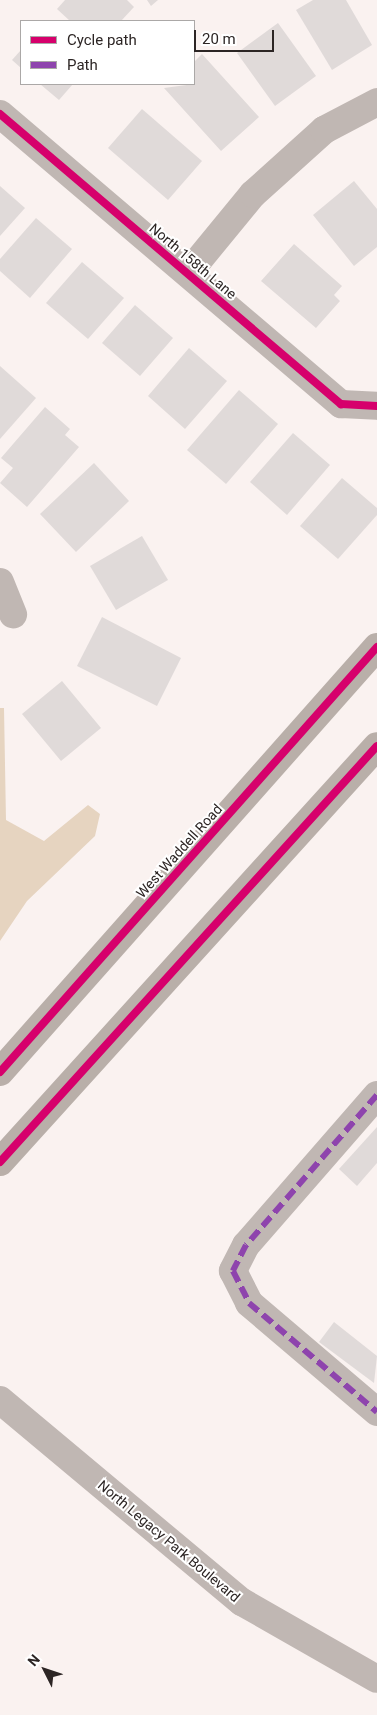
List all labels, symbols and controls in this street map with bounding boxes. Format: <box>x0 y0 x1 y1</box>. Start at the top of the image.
legend <box>20 20 195 85</box>
scale bar <box>197 20 277 52</box>
text: 20 m <box>202 30 236 48</box>
text: Cycle path <box>67 31 137 49</box>
text: Path <box>67 56 98 74</box>
street label: North 158th Lane <box>146 220 240 302</box>
street label: West Waddell Road <box>132 801 226 901</box>
street label: North Legacy Park Boulevard <box>95 1477 243 1605</box>
north arrow <box>20 1645 70 1695</box>
text: N <box>24 1651 43 1669</box>

